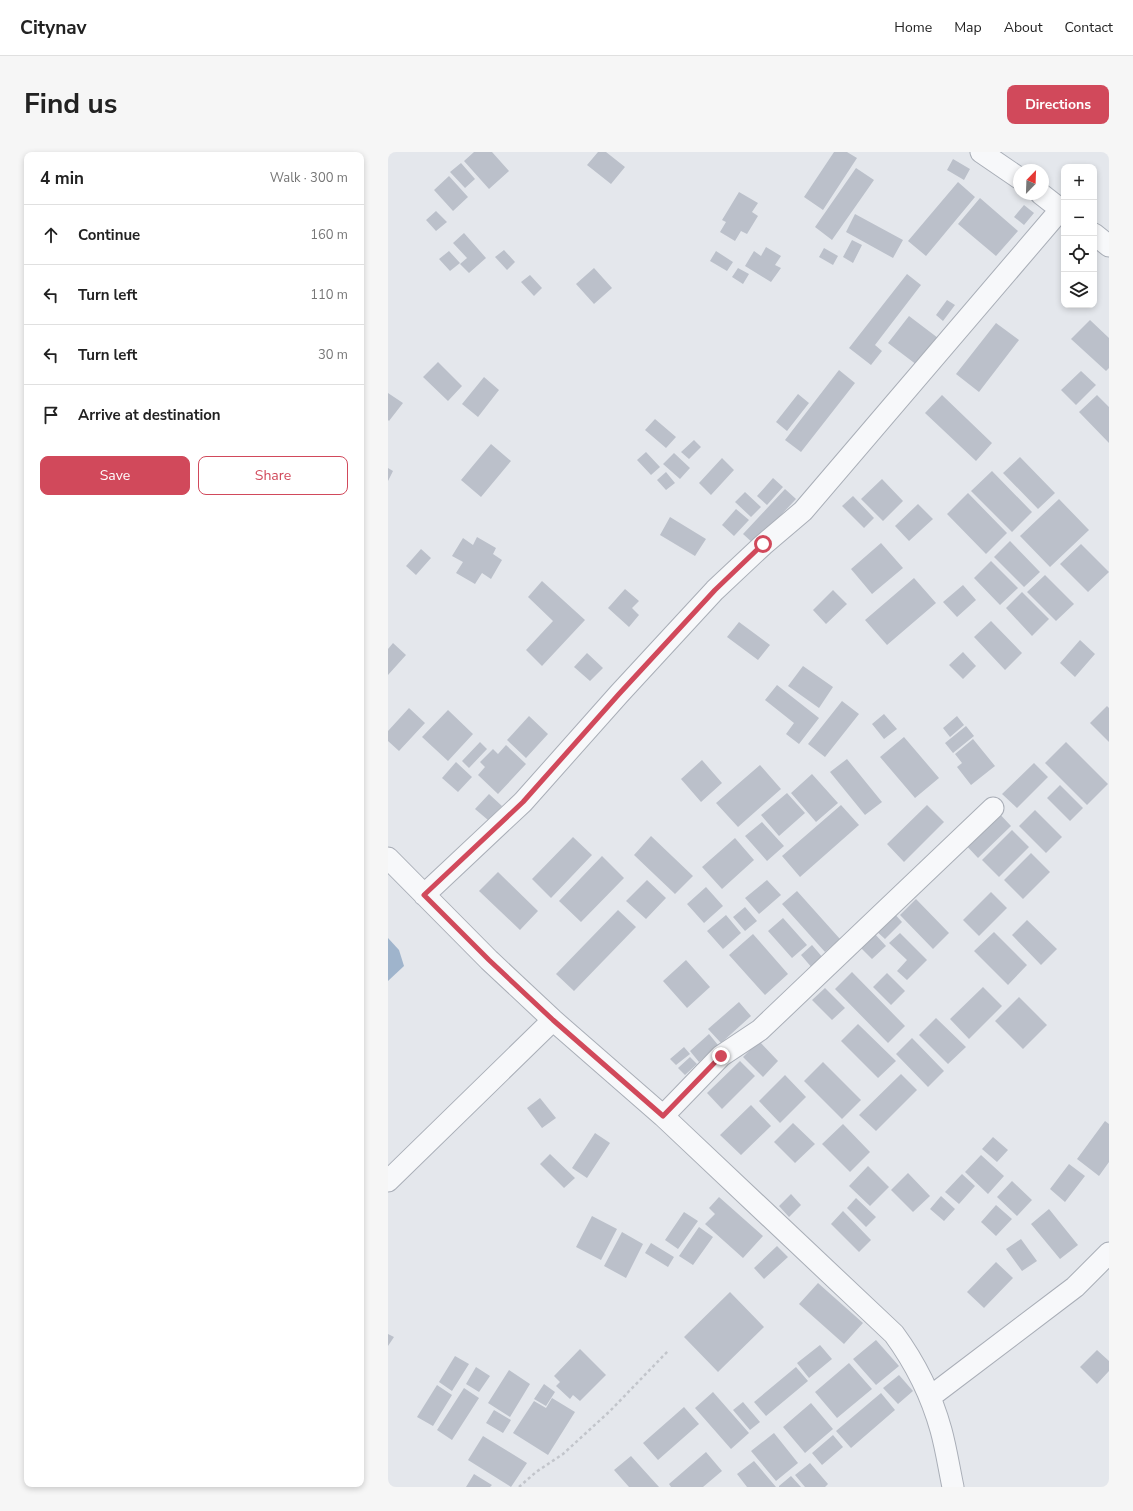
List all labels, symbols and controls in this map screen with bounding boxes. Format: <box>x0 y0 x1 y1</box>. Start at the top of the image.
text: Citynav <box>20 15 87 41</box>
text: Home <box>894 18 932 37</box>
text: Map <box>954 18 982 37</box>
text: About <box>1004 18 1043 37</box>
text: Contact <box>1065 18 1113 37</box>
text: Find us <box>24 85 118 123</box>
button: Directions <box>1007 85 1109 124</box>
north arrow <box>1013 164 1049 200</box>
map controls <box>1061 164 1097 308</box>
button: + <box>1061 164 1097 200</box>
text: 4 min <box>40 167 84 190</box>
text: Walk · 300 m <box>270 169 348 187</box>
button: − <box>1061 200 1097 236</box>
icon: ahead <box>40 224 62 246</box>
text: Continue <box>78 225 140 245</box>
text: 160 m <box>310 226 348 244</box>
button: locate <box>1061 236 1097 272</box>
button: layers <box>1061 272 1097 308</box>
icon: left <box>40 284 62 306</box>
text: Turn left <box>78 285 137 305</box>
text: 110 m <box>310 286 348 304</box>
icon: left <box>40 344 62 366</box>
text: Turn left <box>78 345 137 365</box>
text: 30 m <box>318 346 348 364</box>
icon: arrive <box>40 404 62 426</box>
text: Arrive at destination <box>78 405 221 425</box>
button: Save <box>40 456 190 495</box>
button: Share <box>198 456 348 495</box>
route start <box>754 535 772 553</box>
route end <box>712 1047 730 1065</box>

